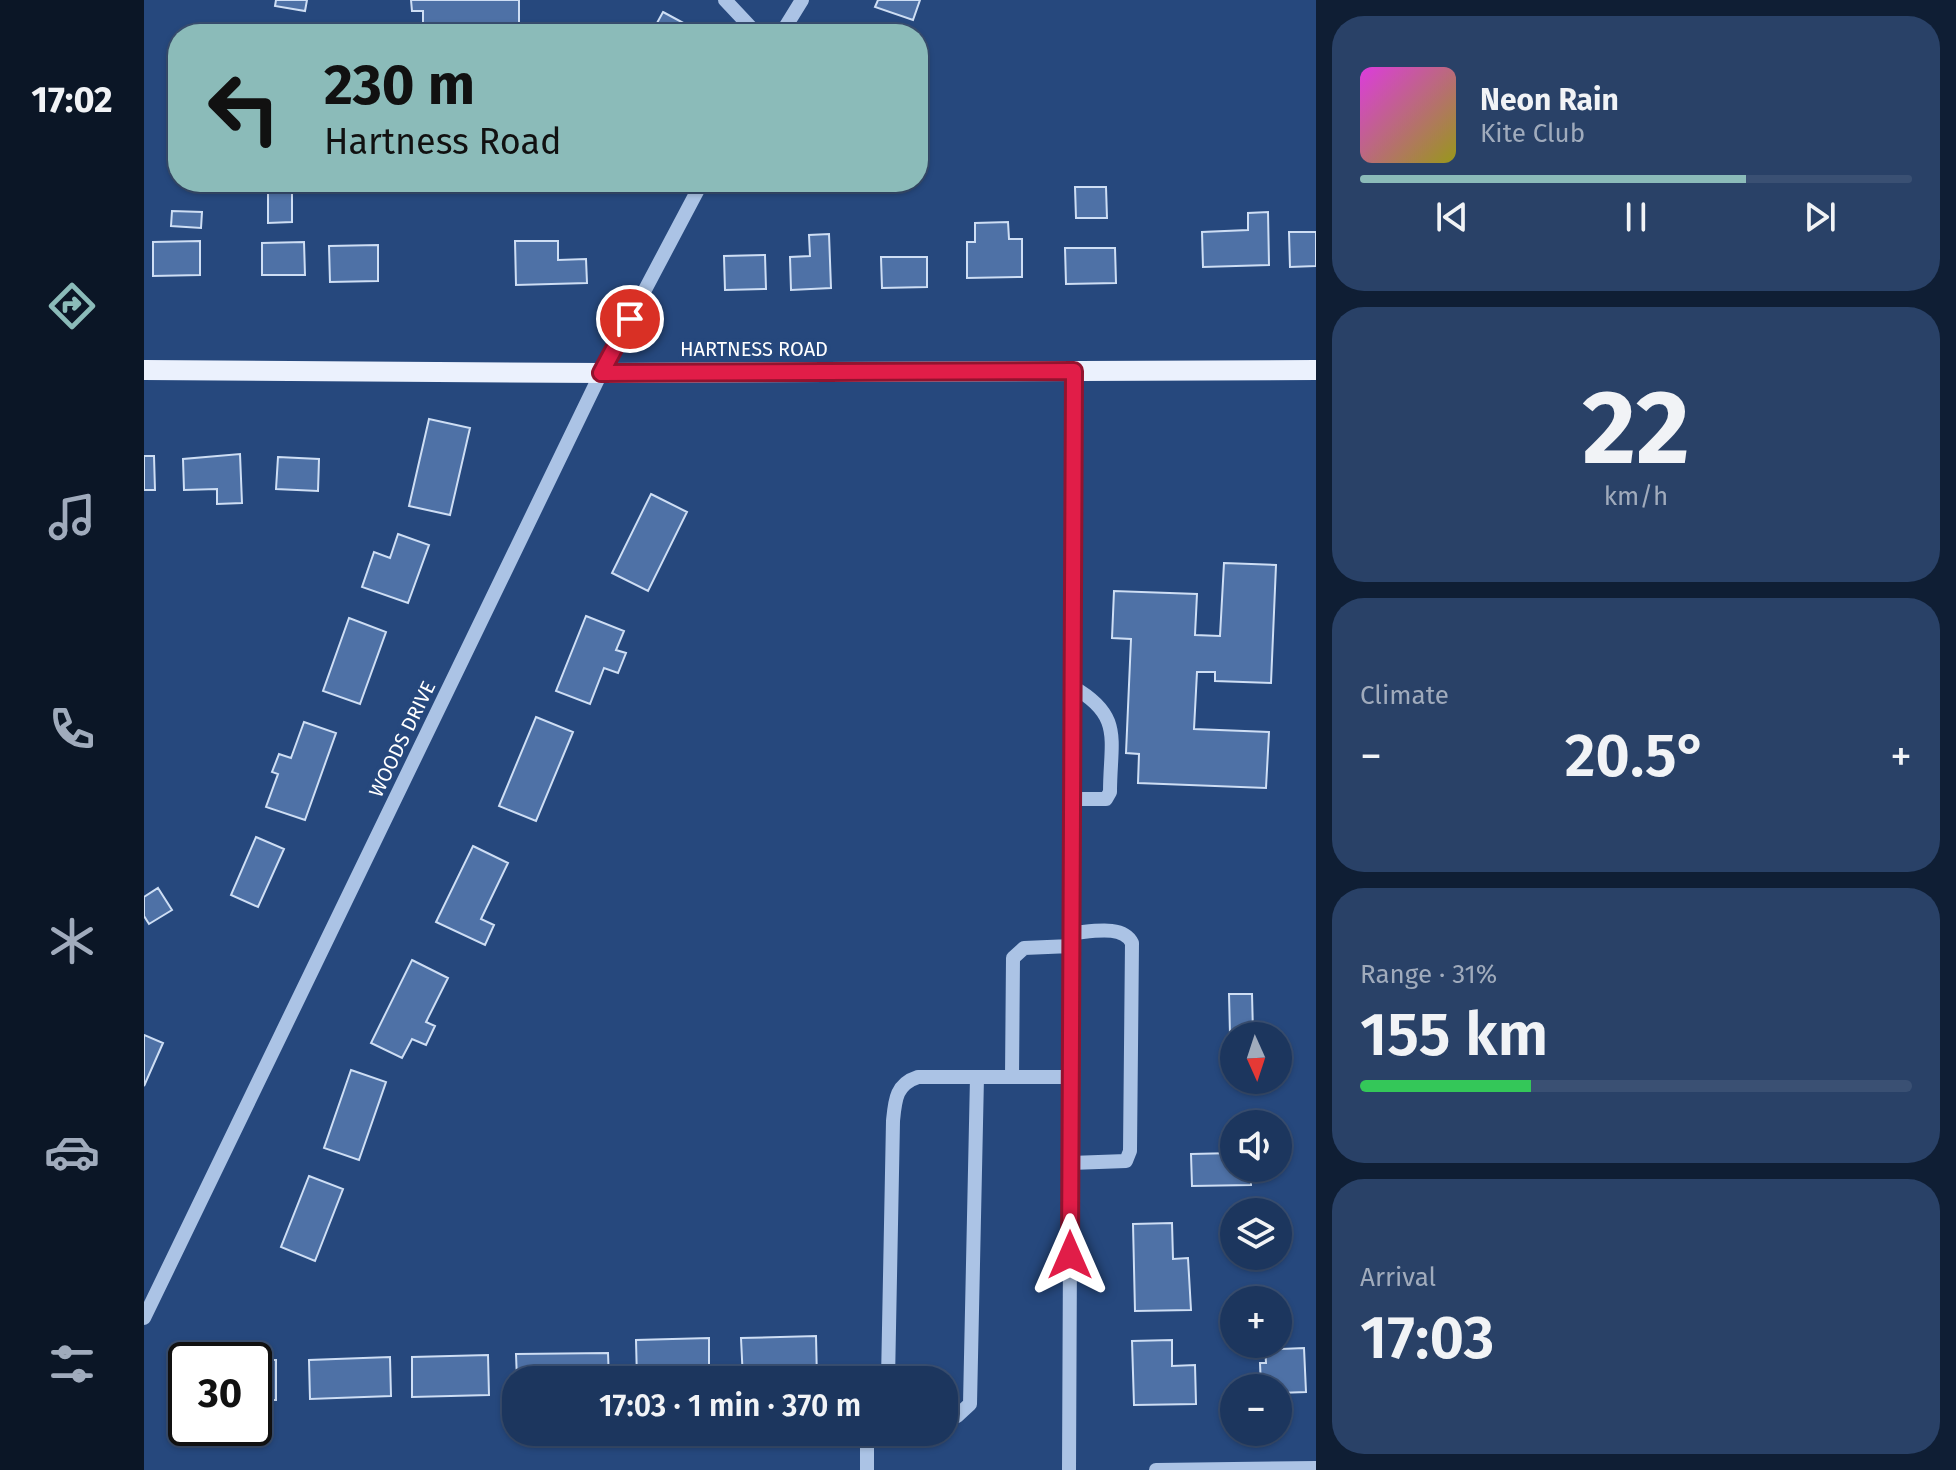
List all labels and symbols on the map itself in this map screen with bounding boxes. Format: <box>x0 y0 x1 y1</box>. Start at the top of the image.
pin <box>596 285 664 353</box>
street label: HARTNESS ROAD <box>680 337 828 361</box>
street label: WOODS DRIVE <box>364 677 440 801</box>
north arrow <box>1220 1022 1292 1094</box>
position arrow <box>1028 1213 1112 1297</box>
speed limit sign: 30 <box>168 1342 272 1446</box>

